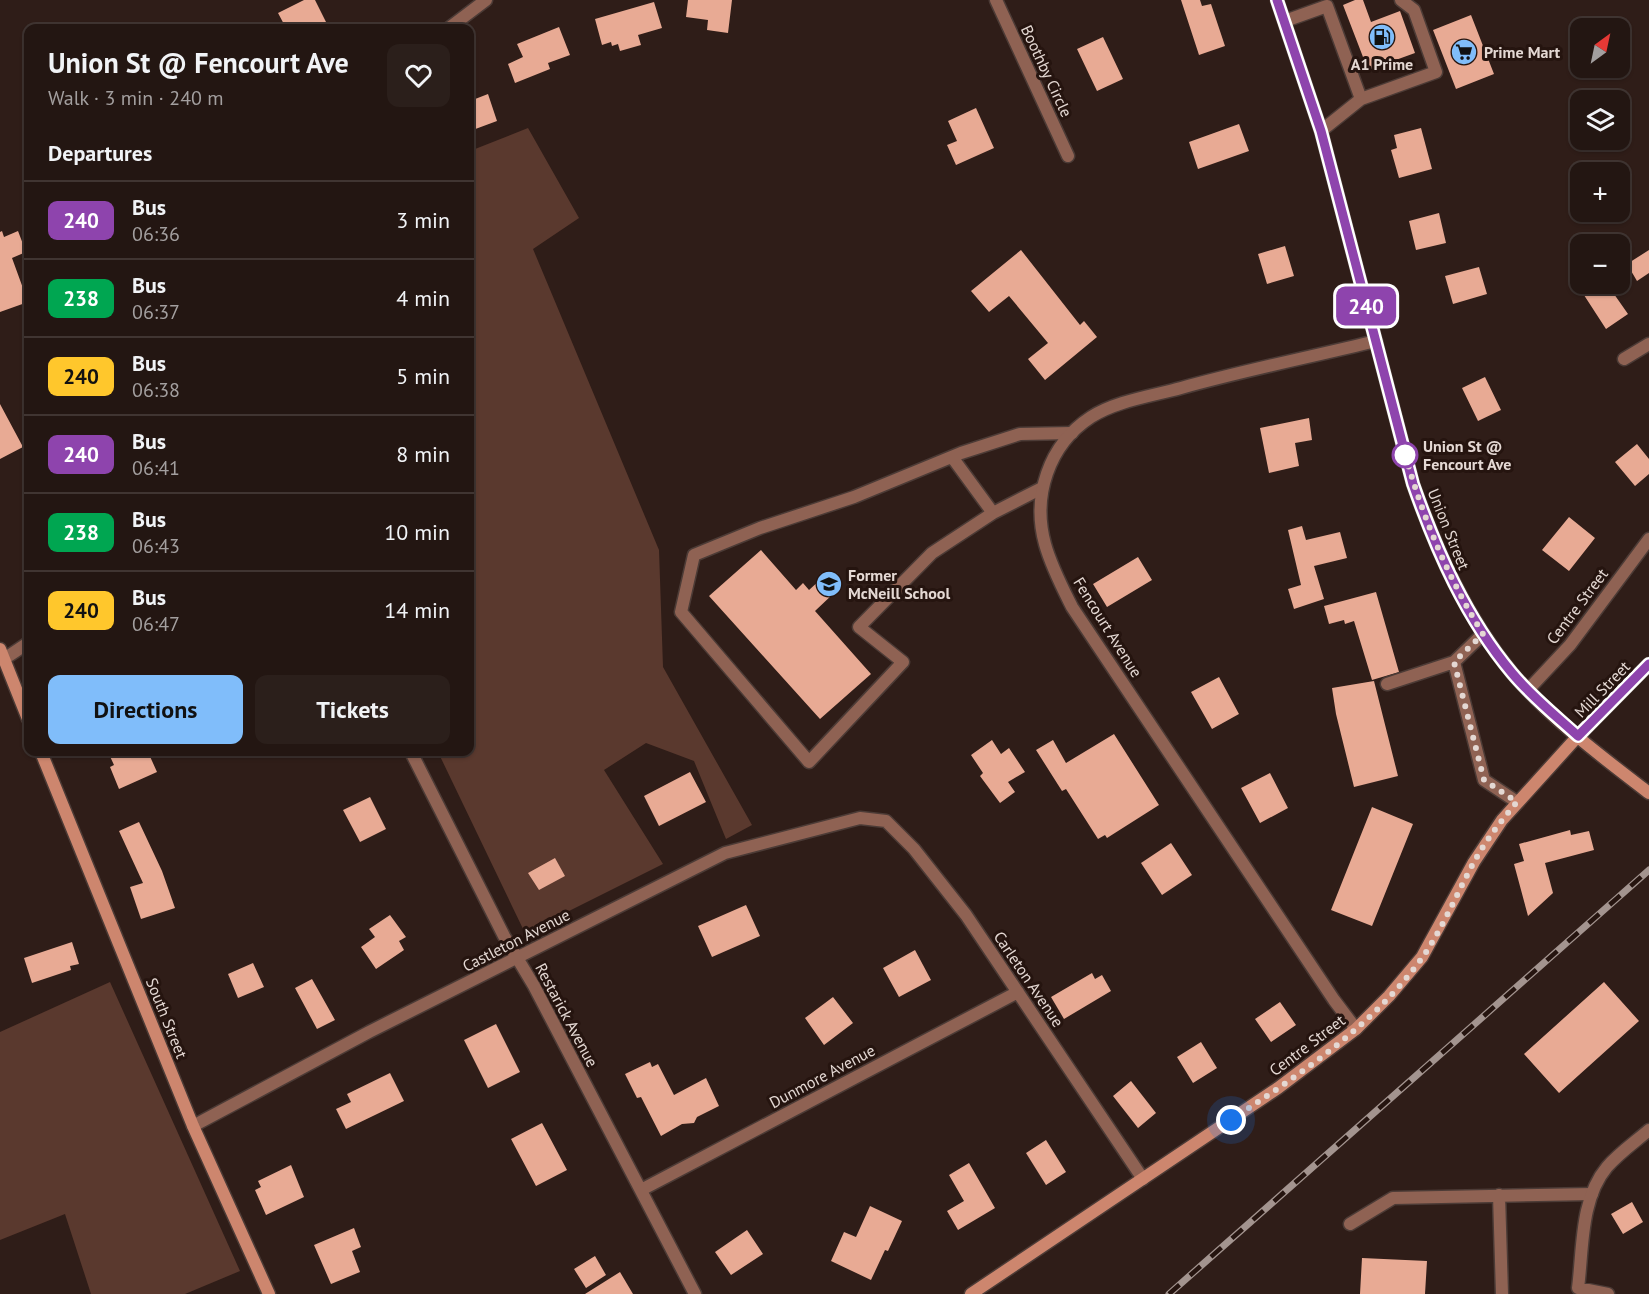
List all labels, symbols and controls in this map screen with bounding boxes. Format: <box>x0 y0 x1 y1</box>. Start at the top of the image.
north arrow <box>1570 18 1630 78</box>
map controls <box>1570 18 1630 294</box>
street label: Boothby Circle <box>1017 22 1077 120</box>
fuel station icon: A1 Prime <box>1367 22 1397 52</box>
supermarket icon: Prime Mart <box>1449 37 1479 67</box>
place label: Prime Mart <box>1484 42 1560 62</box>
text: Union St @ Fencourt Ave <box>48 44 349 81</box>
button: heart <box>387 44 450 107</box>
place label: A1 Prime <box>1351 54 1413 74</box>
text: Walk · 3 min · 240 m <box>48 85 224 111</box>
button: layers <box>1570 90 1630 150</box>
text: Departures <box>48 139 152 167</box>
button: + <box>1570 162 1630 222</box>
text: Bus <box>132 193 166 221</box>
text: 3 min <box>396 206 450 234</box>
text: 240 <box>63 207 99 234</box>
text: 06:36 <box>132 221 180 247</box>
button: − <box>1570 234 1630 294</box>
text: Bus <box>132 271 166 299</box>
text: 4 min <box>396 284 450 312</box>
text: 238 <box>63 285 99 312</box>
line badge: 240 <box>1332 286 1400 326</box>
text: 240 <box>1348 293 1384 320</box>
text: 06:37 <box>132 299 180 325</box>
text: Bus <box>132 349 166 377</box>
text: 5 min <box>396 362 450 390</box>
text: 240 <box>63 363 99 390</box>
text: 06:38 <box>132 377 180 403</box>
text: Bus <box>132 427 166 455</box>
place label: Union St @ Fencourt Ave <box>1423 436 1511 474</box>
text: 8 min <box>396 440 450 468</box>
text: 240 <box>63 441 99 468</box>
marker: Union St @ Fencourt Ave <box>1392 442 1418 468</box>
text: 06:41 <box>132 455 180 481</box>
street label: Union Street <box>1424 485 1475 573</box>
text: Bus <box>132 505 166 533</box>
text: 10 min <box>384 518 450 546</box>
text: 238 <box>63 519 99 546</box>
text: 06:43 <box>132 533 180 559</box>
street label: Centre Street <box>1542 564 1612 648</box>
place label: Former McNeill School <box>848 565 950 603</box>
school or university icon: Former McNeill School <box>814 569 844 599</box>
street label: Fencourt Avenue <box>1069 573 1147 681</box>
text: Bus <box>132 583 166 611</box>
text: 14 min <box>384 596 450 624</box>
text: 240 <box>63 597 99 624</box>
text: 06:47 <box>132 611 180 637</box>
street label: Mill Street <box>1570 656 1634 722</box>
button: Directions <box>48 675 243 744</box>
button: Tickets <box>255 675 450 744</box>
street label: Castleton Avenue <box>459 904 573 976</box>
street label: Carleton Avenue <box>990 927 1068 1031</box>
street label: Restarick Avenue <box>531 960 603 1070</box>
street label: South Street <box>142 975 192 1062</box>
street label: Centre Street <box>1265 1010 1349 1080</box>
street label: Dunmore Avenue <box>766 1040 878 1112</box>
your location <box>1216 1105 1246 1135</box>

